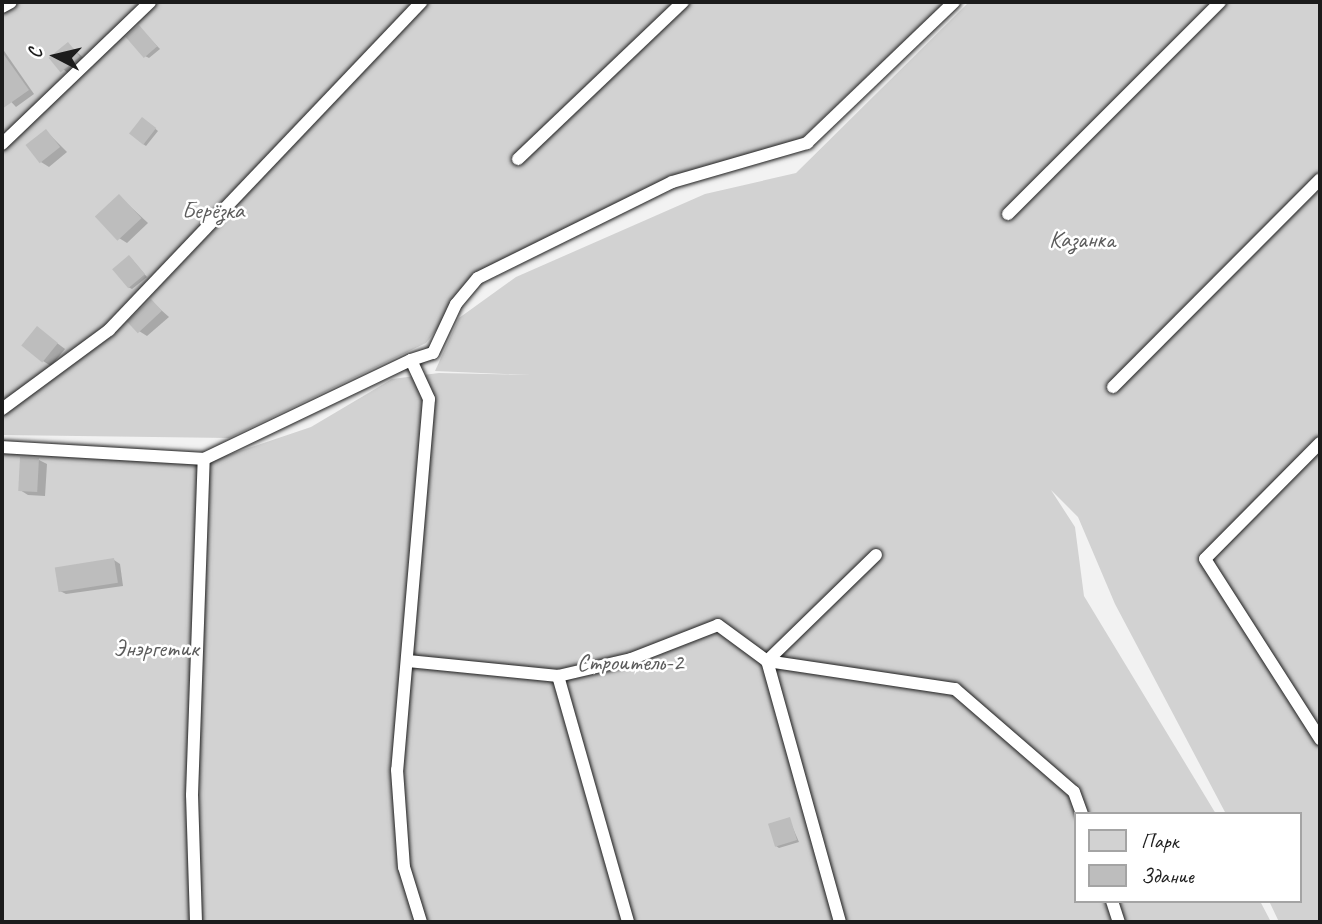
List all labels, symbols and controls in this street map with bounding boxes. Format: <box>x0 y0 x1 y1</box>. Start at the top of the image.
north arrow <box>21 21 91 91</box>
text: С <box>23 47 48 60</box>
park label: Берёзка <box>182 197 244 225</box>
park label: Казанка <box>1049 226 1115 254</box>
park label: Энэргетик <box>113 635 199 663</box>
park label: Строитель-2 <box>577 649 683 677</box>
legend <box>1074 812 1301 903</box>
text: Парк <box>1141 828 1178 854</box>
text: Здание <box>1141 863 1194 889</box>

